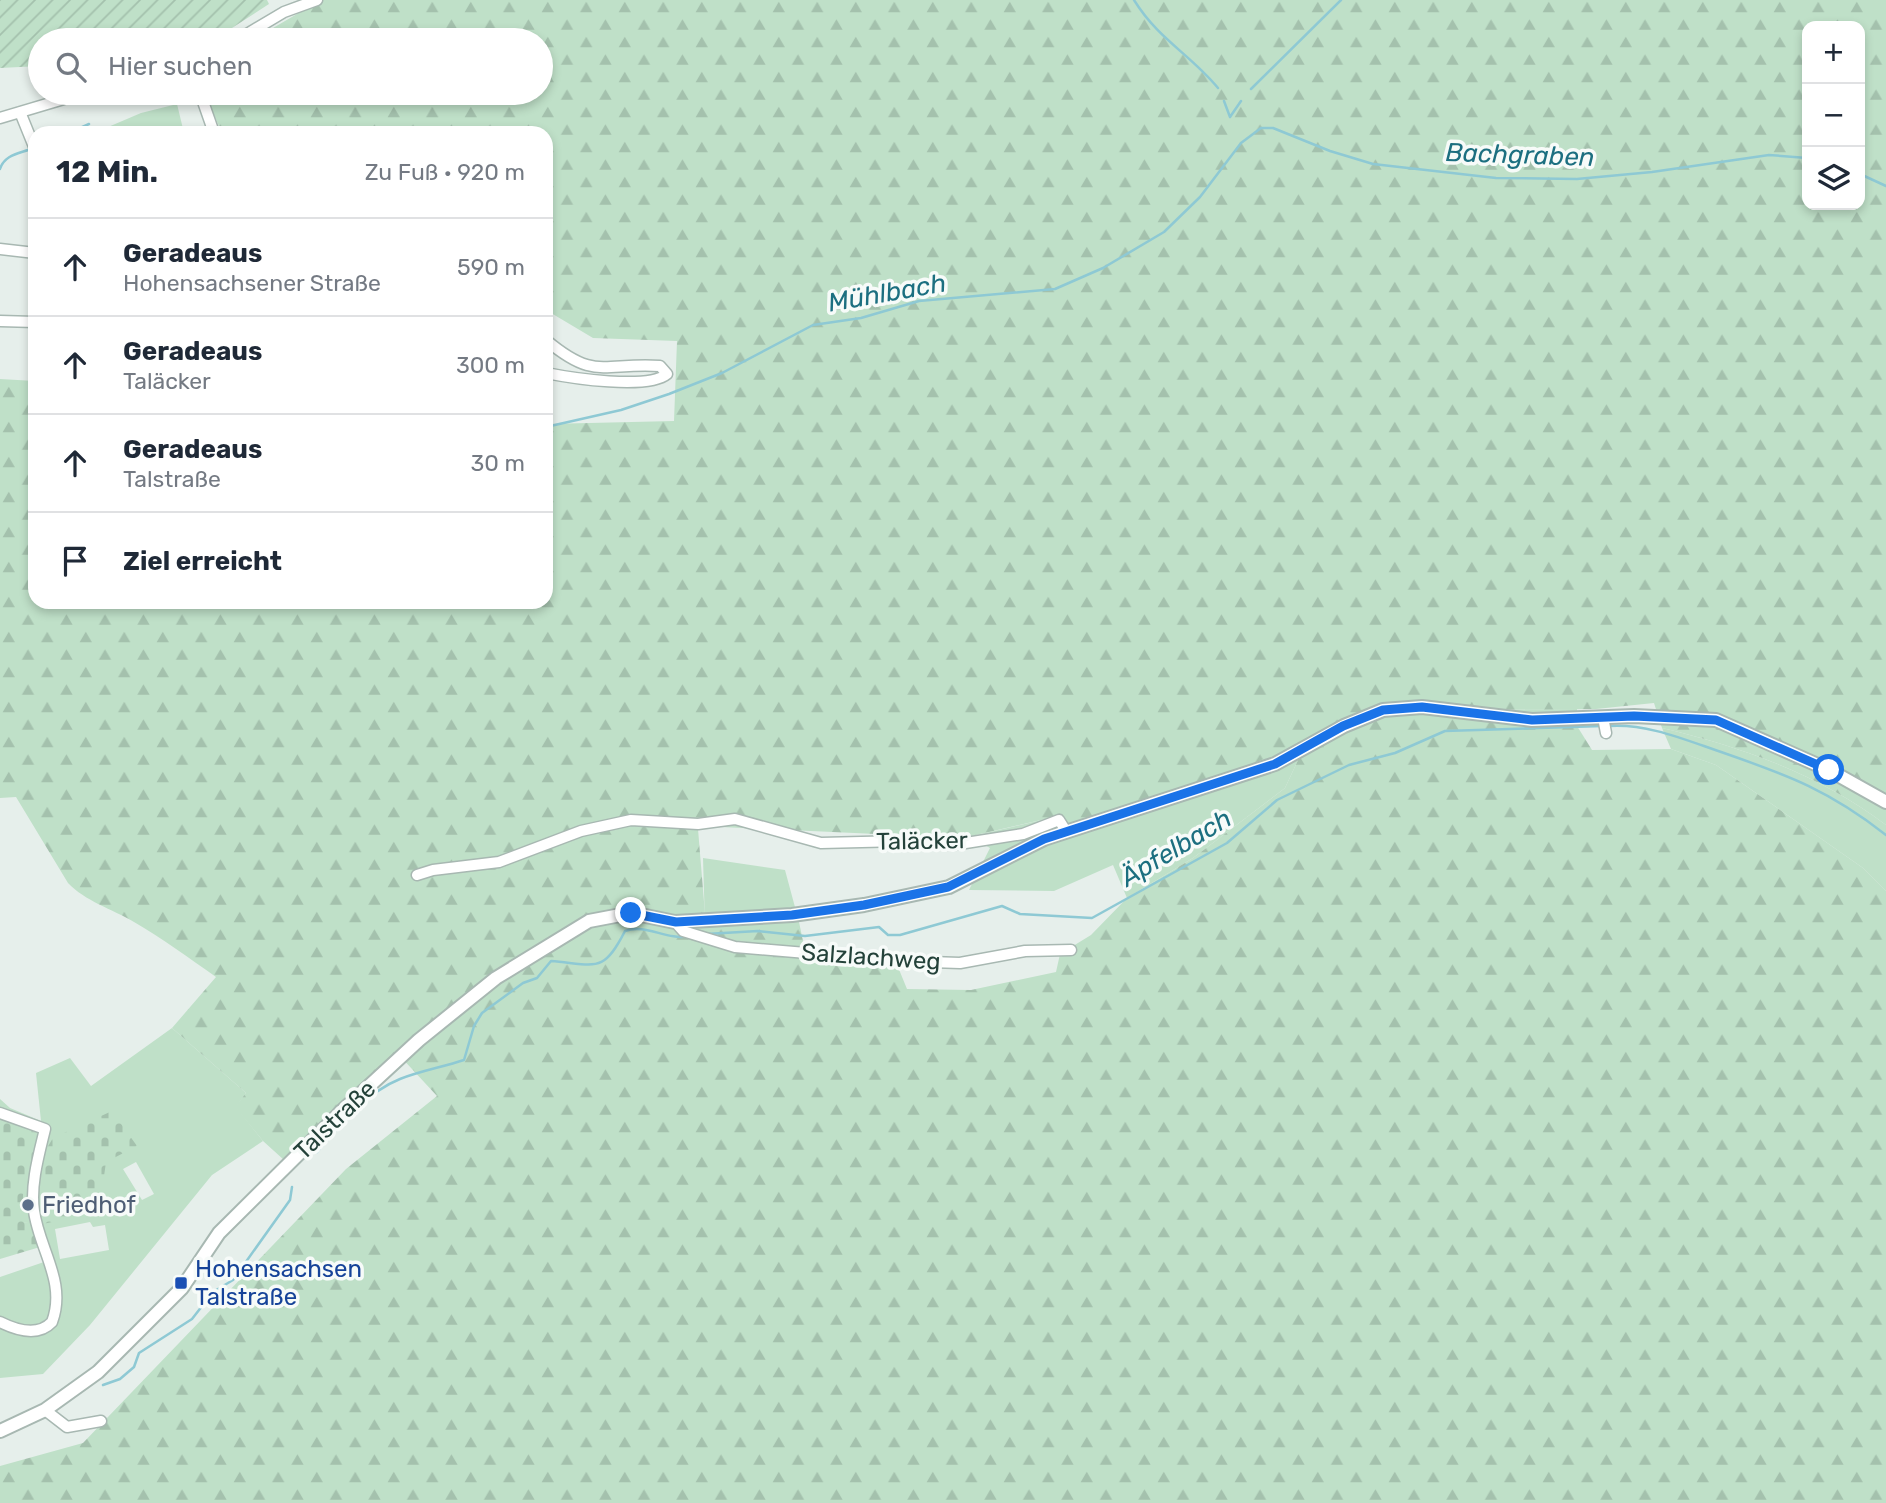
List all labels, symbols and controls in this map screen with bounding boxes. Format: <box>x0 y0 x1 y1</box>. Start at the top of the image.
map controls <box>1802 21 1865 210</box>
button: + <box>1802 21 1865 84</box>
search box <box>28 28 553 105</box>
icon: search <box>52 48 90 86</box>
text: Hier suchen <box>108 51 253 82</box>
button: − <box>1802 84 1865 147</box>
water label: Bachgraben <box>1445 137 1595 173</box>
button: layers <box>1802 147 1865 210</box>
text: 12 Min. <box>56 154 158 190</box>
text: Zu Fuß · 920 m <box>365 158 525 186</box>
text: Geradeaus <box>123 238 262 269</box>
icon: ahead <box>56 248 94 286</box>
text: 590 m <box>457 253 525 281</box>
water label: Mühlbach <box>826 267 948 319</box>
text: Hohensachsener Straße <box>123 269 381 297</box>
text: Geradeaus <box>123 336 262 367</box>
icon: ahead <box>56 346 94 384</box>
text: 300 m <box>456 351 525 379</box>
text: Taläcker <box>123 367 211 395</box>
text: Geradeaus <box>123 434 262 465</box>
icon: ahead <box>56 444 94 482</box>
text: 30 m <box>470 449 525 477</box>
text: Talstraße <box>123 465 221 493</box>
icon: arrive <box>56 542 94 580</box>
text: Ziel erreicht <box>123 546 282 577</box>
route start <box>1813 754 1844 785</box>
water label: Äpfelbach <box>1113 803 1237 894</box>
street label: Taläcker <box>876 826 968 856</box>
route end <box>615 897 646 928</box>
street label: Salzlachweg <box>800 938 942 976</box>
street label: Talstraße <box>289 1074 381 1166</box>
place label: Friedhof <box>42 1191 137 1219</box>
marker: Friedhof <box>20 1197 36 1213</box>
place label: Hohensachsen Talstraße <box>195 1255 362 1311</box>
marker: Hohensachsen Talstraße <box>173 1275 189 1291</box>

